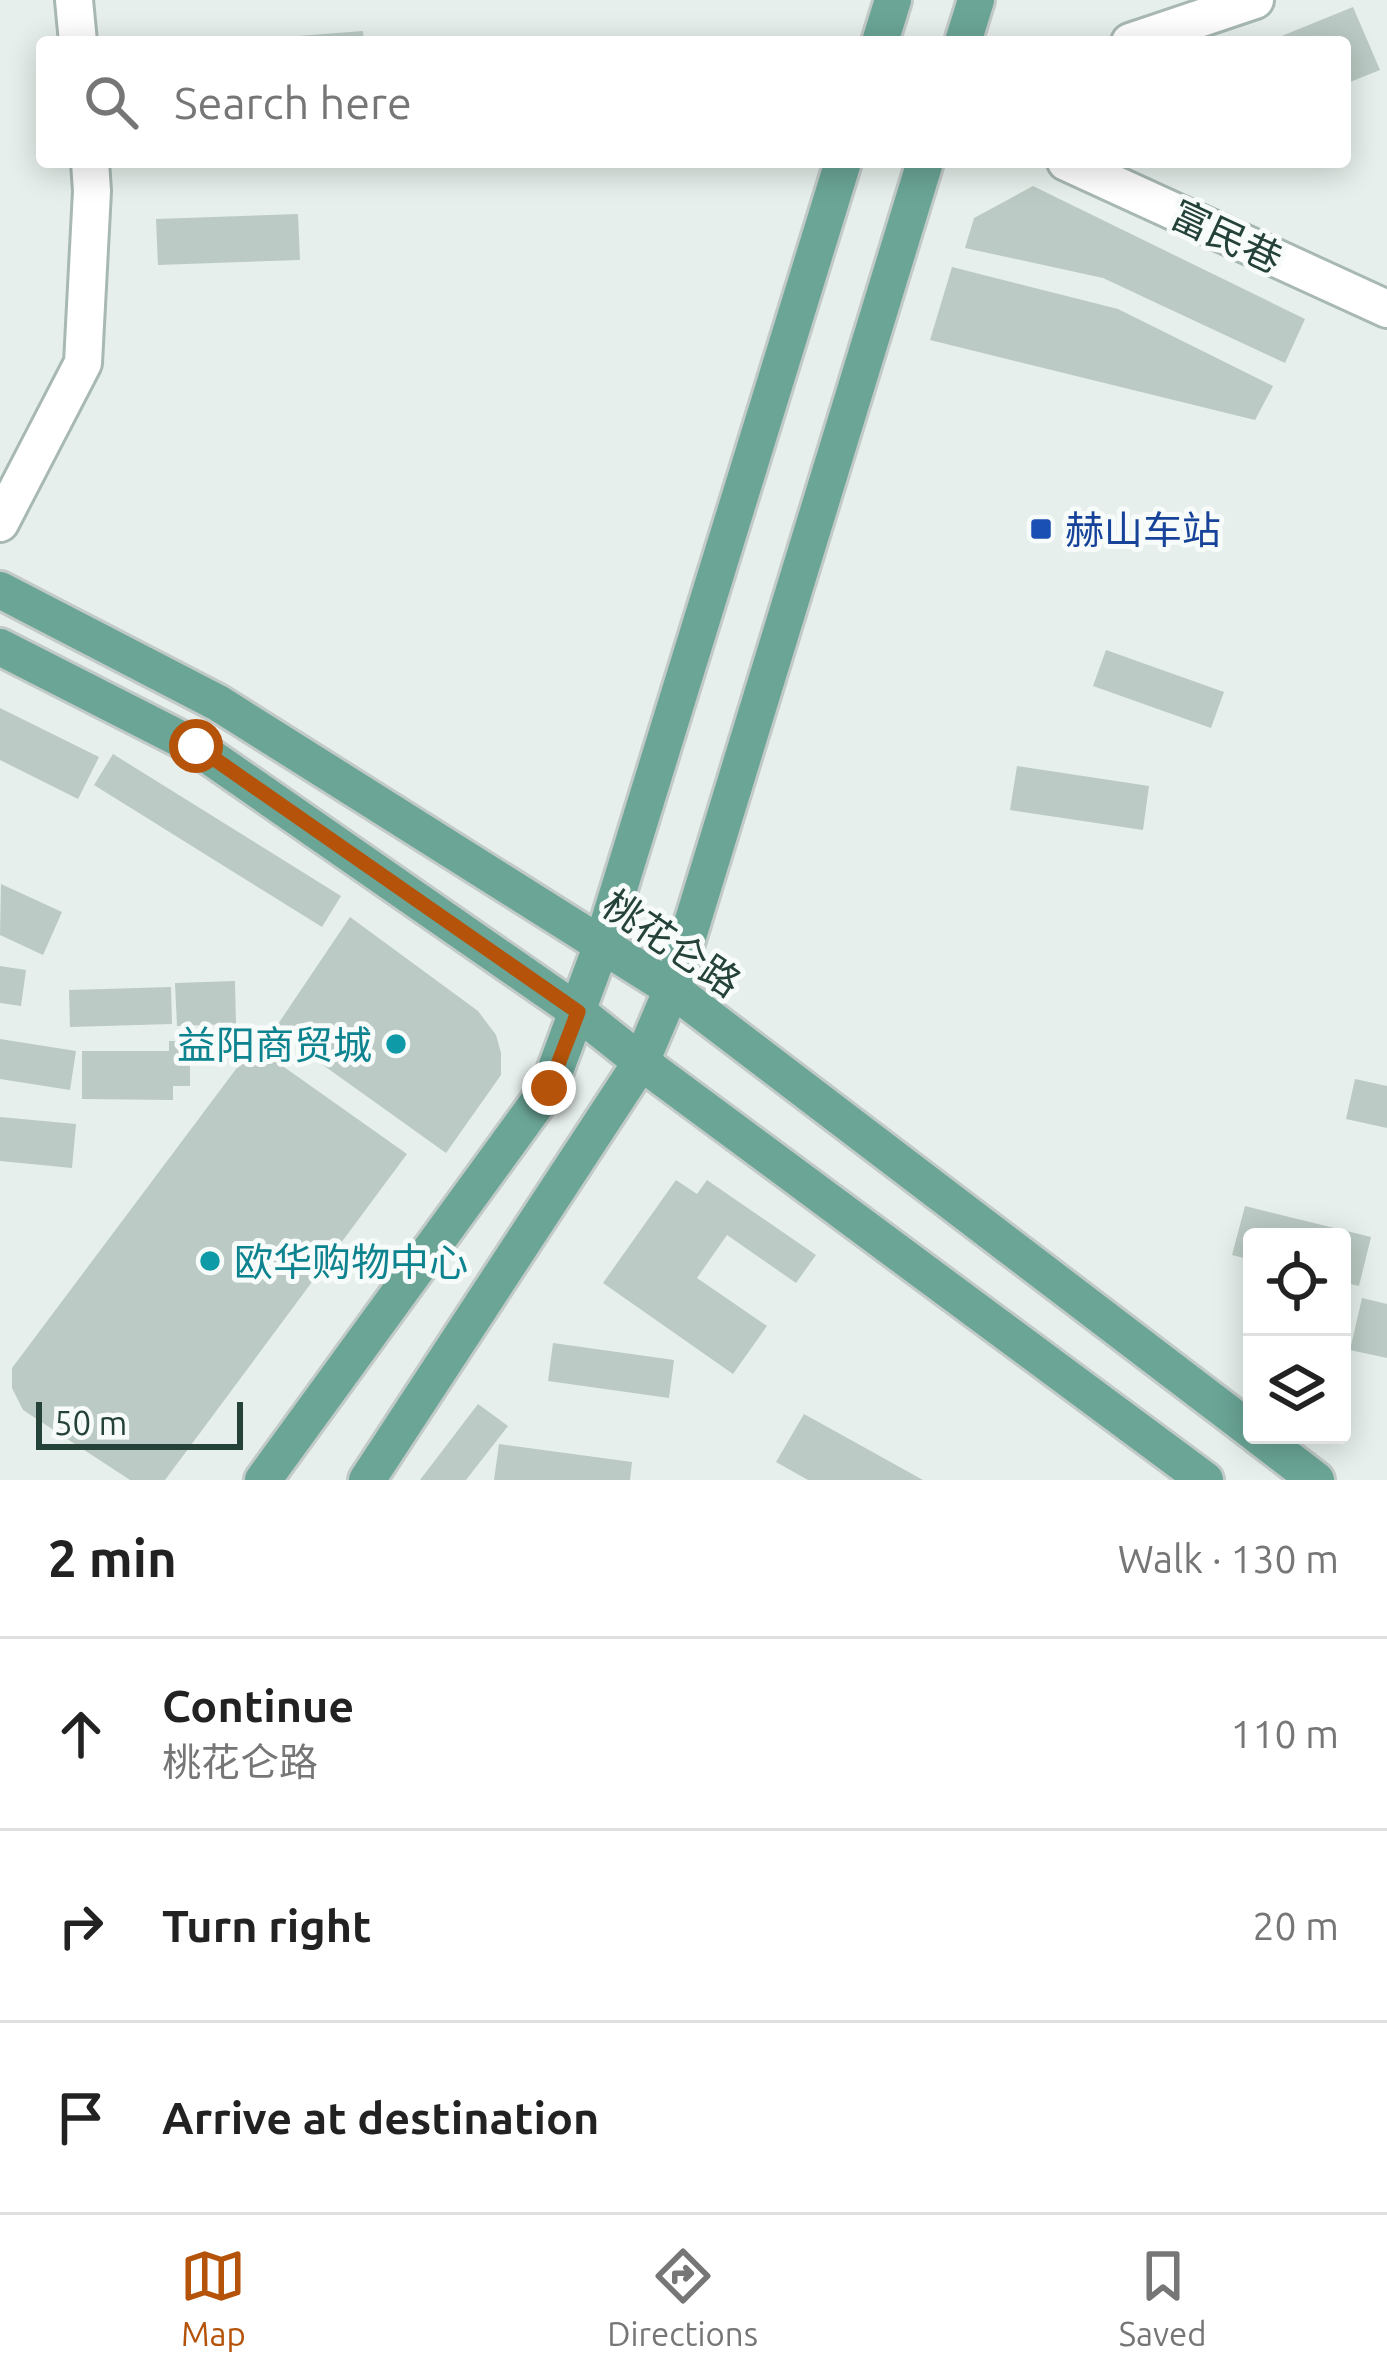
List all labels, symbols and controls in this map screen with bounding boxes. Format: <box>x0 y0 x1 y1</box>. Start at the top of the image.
search box <box>36 36 1351 168</box>
icon: search <box>78 69 144 135</box>
text: Search here <box>174 77 412 128</box>
street label: 富民巷 <box>1165 192 1289 280</box>
place label: 赫山车站 <box>1065 508 1221 551</box>
marker: 赫山车站 <box>1028 516 1054 542</box>
route start <box>169 719 223 773</box>
street label: 桃花仑路 <box>595 882 749 1004</box>
place label: 益阳商贸城 <box>177 1023 372 1066</box>
marker: 益阳商贸城 <box>383 1031 409 1057</box>
route end <box>522 1061 576 1115</box>
map controls <box>1243 1228 1351 1444</box>
button: locate <box>1243 1228 1351 1336</box>
place label: 欧华购物中心 <box>234 1240 468 1283</box>
marker: 欧华购物中心 <box>197 1248 223 1274</box>
button: layers <box>1243 1336 1351 1444</box>
scale bar <box>36 1396 243 1449</box>
text: 50 m <box>54 1404 127 1441</box>
text: 2 min <box>48 1529 177 1587</box>
text: Walk · 130 m <box>1118 1537 1339 1580</box>
text: Continue <box>162 1680 354 1731</box>
icon: ahead <box>48 1701 114 1767</box>
text: 110 m <box>1230 1712 1339 1755</box>
text: 桃花仑路 <box>162 1740 318 1783</box>
icon: right <box>48 1893 114 1959</box>
text: Turn right <box>162 1900 371 1951</box>
text: 20 m <box>1252 1904 1339 1947</box>
icon: arrive <box>48 2085 114 2151</box>
text: Arrive at destination <box>162 2092 599 2143</box>
tab: Map <box>180 2243 246 2352</box>
tab: Directions <box>607 2243 758 2352</box>
tab: Saved <box>1119 2243 1207 2352</box>

